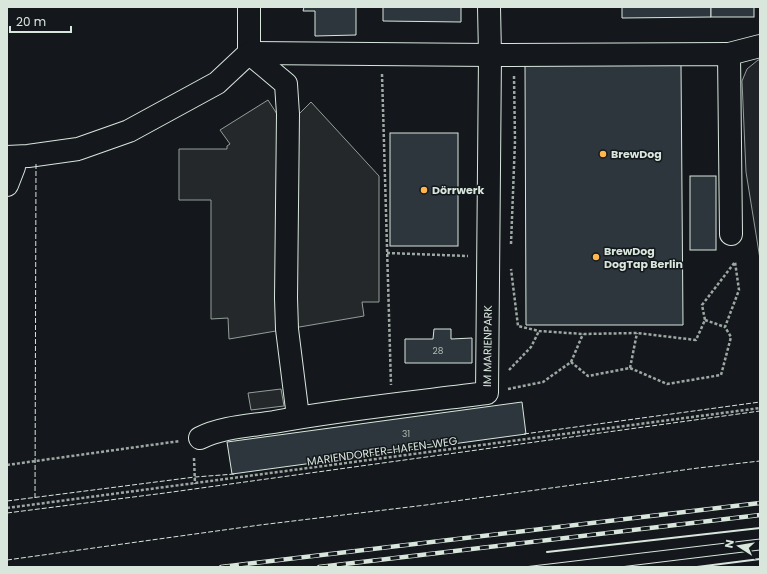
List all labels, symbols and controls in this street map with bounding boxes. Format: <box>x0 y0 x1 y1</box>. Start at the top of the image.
scale bar <box>10 8 71 34</box>
text: 20 m <box>16 13 46 30</box>
place label: BrewDog <box>611 146 662 162</box>
marker: BrewDog <box>598 149 608 159</box>
place label: Dörrwerk <box>432 182 484 198</box>
marker: Dörrwerk <box>419 185 429 195</box>
place label: BrewDog DogTap Berlin <box>604 243 683 272</box>
marker: BrewDog DogTap Berlin <box>591 252 601 262</box>
street label: IM MARIENPARK <box>479 305 496 387</box>
house number: 28 <box>433 345 444 357</box>
house number: 31 <box>402 428 410 440</box>
street label: MARIENDORFER-HAFEN-WEG <box>306 432 459 469</box>
north arrow <box>719 526 759 566</box>
text: N <box>721 538 738 550</box>

